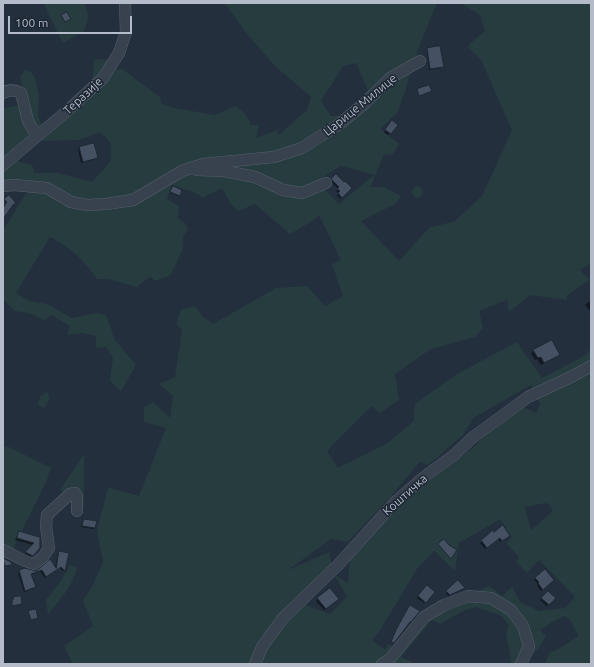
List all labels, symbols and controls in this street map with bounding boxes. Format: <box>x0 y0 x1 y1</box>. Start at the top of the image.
scale bar <box>10 8 134 34</box>
text: 100 m <box>15 16 48 29</box>
street label: Царице Милице <box>320 71 400 139</box>
street label: Теразије <box>60 74 106 118</box>
street label: Коштичка <box>380 471 430 519</box>

